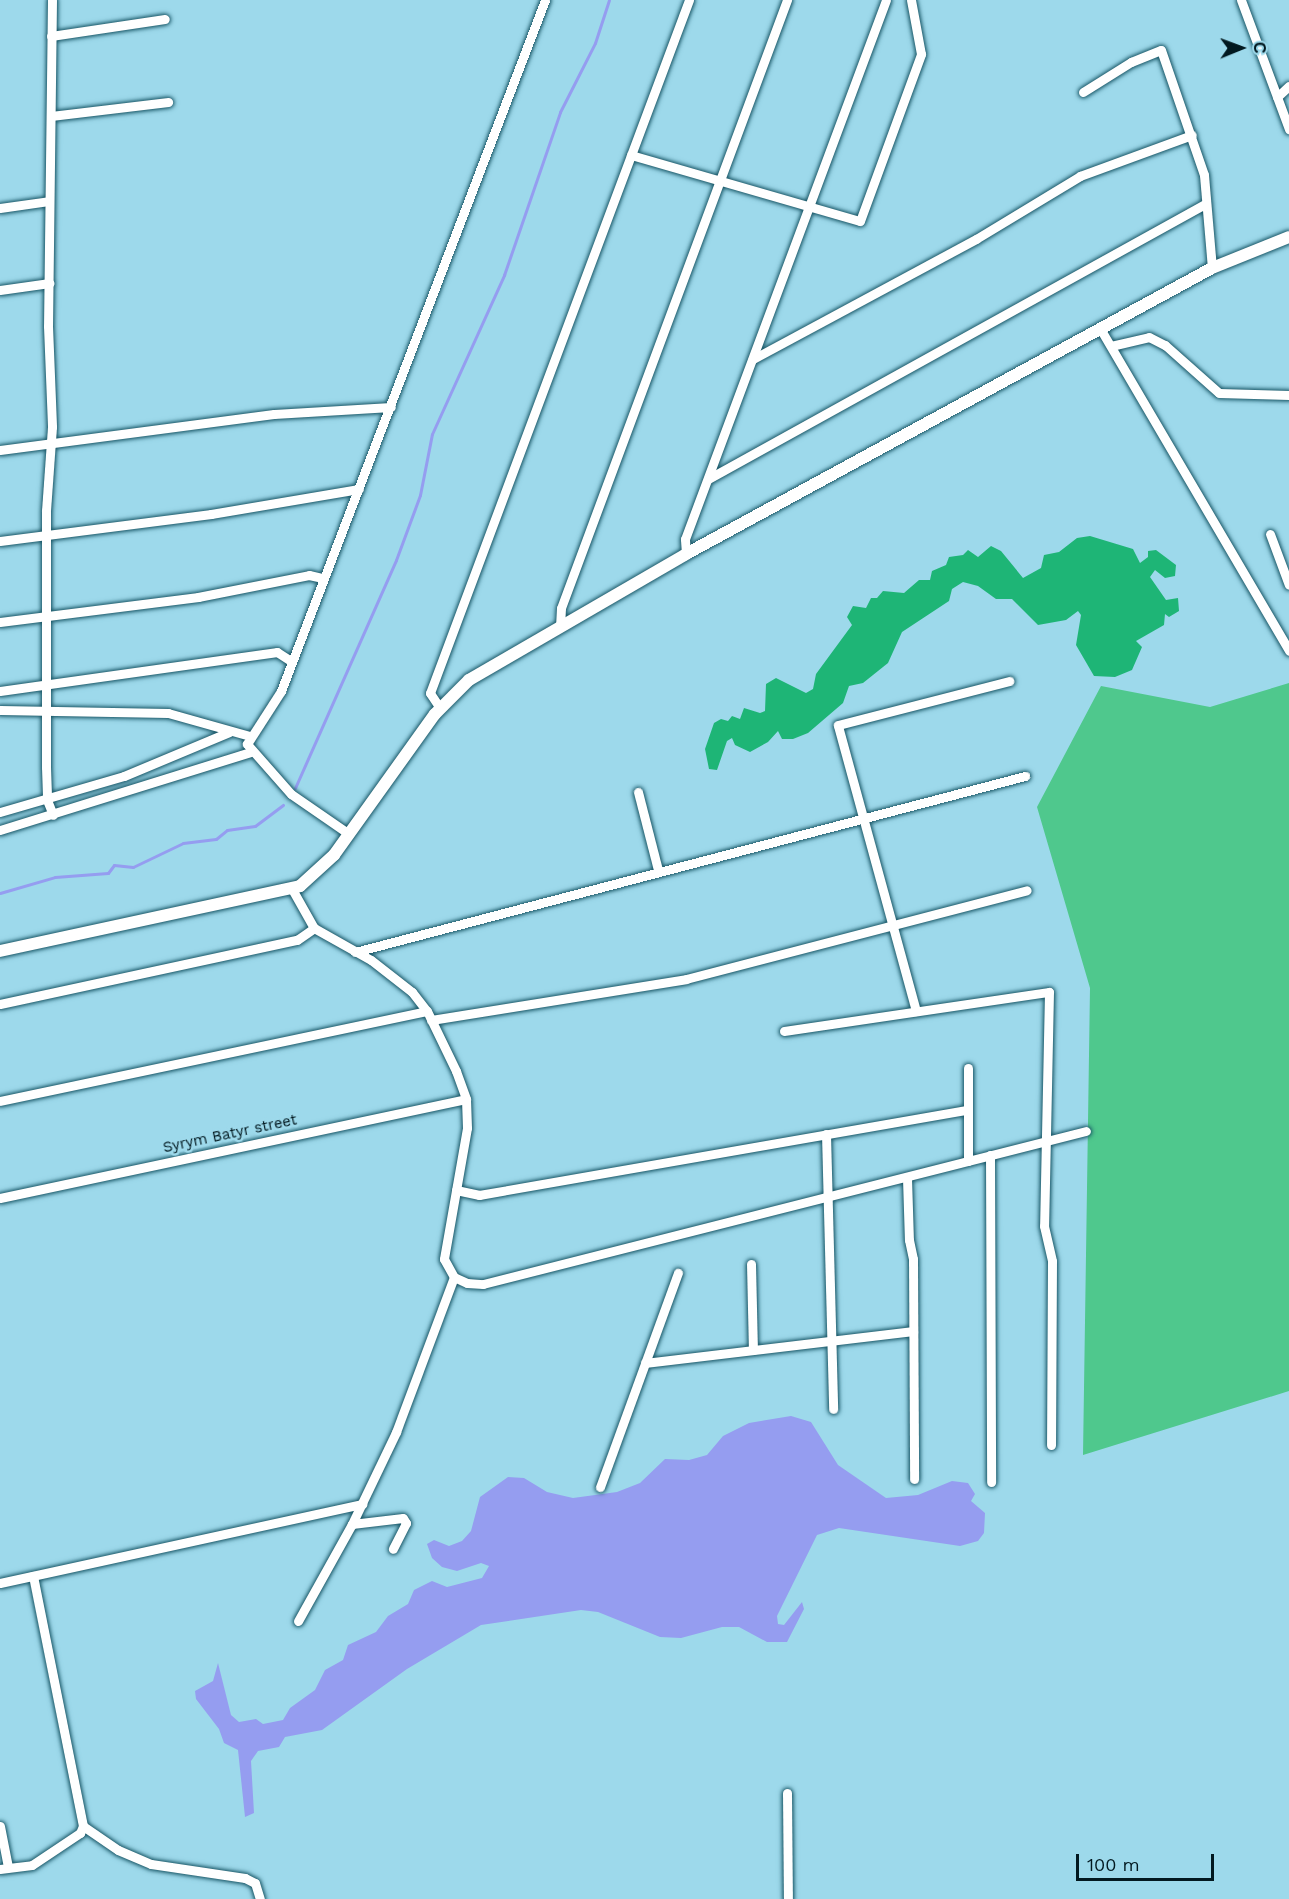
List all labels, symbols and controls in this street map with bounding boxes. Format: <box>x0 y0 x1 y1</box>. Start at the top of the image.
north arrow <box>1211 18 1271 78</box>
text: С <box>1250 42 1269 54</box>
street label: Syrym Batyr street <box>161 1111 299 1157</box>
scale bar <box>1079 1842 1217 1880</box>
text: 100 m <box>1087 1854 1140 1875</box>

